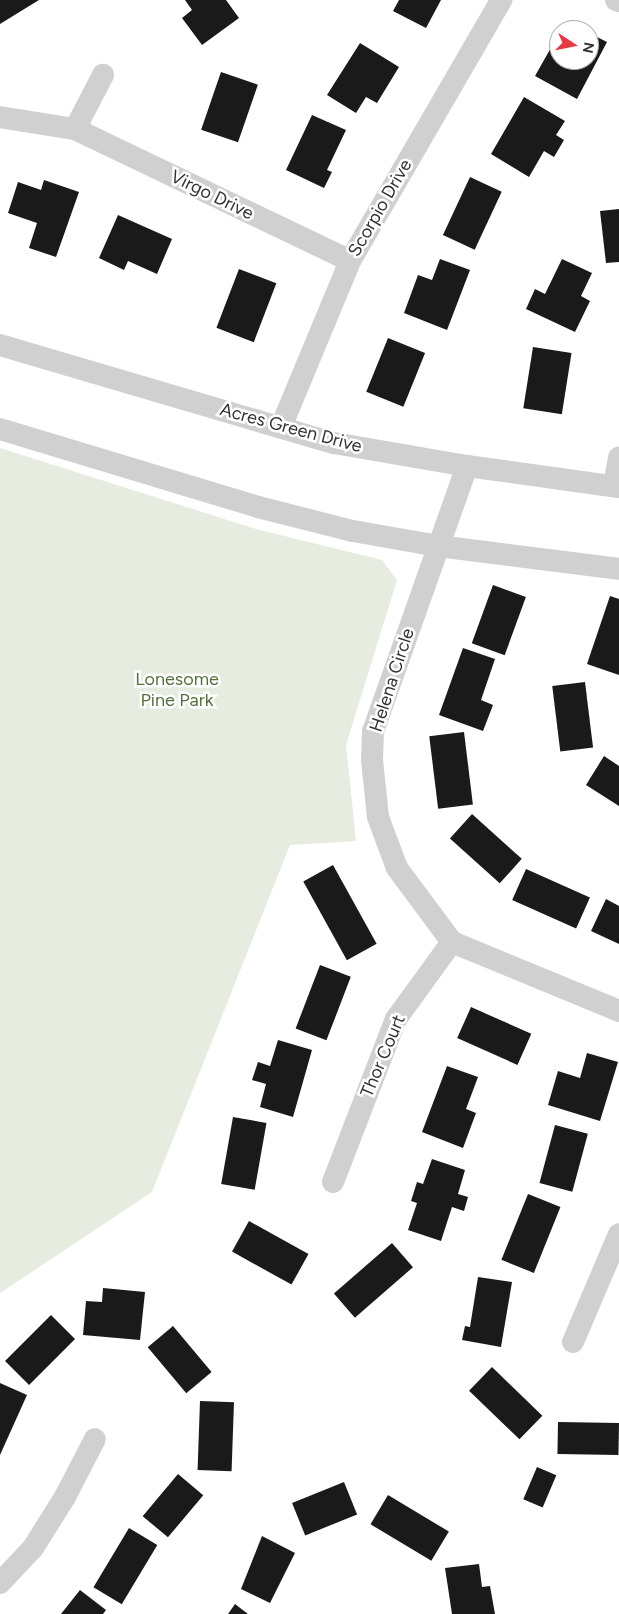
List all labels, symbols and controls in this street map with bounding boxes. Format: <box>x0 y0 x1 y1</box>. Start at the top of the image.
north arrow <box>549 20 599 70</box>
text: N <box>579 41 598 55</box>
street label: Scorpio Drive <box>343 156 417 260</box>
street label: Virgo Drive <box>167 166 257 224</box>
street label: Acres Green Drive <box>218 399 364 457</box>
street label: Helena Circle <box>365 626 419 734</box>
park label: Lonesome Pine Park <box>135 669 219 712</box>
street label: Thor Court <box>356 1012 410 1100</box>

